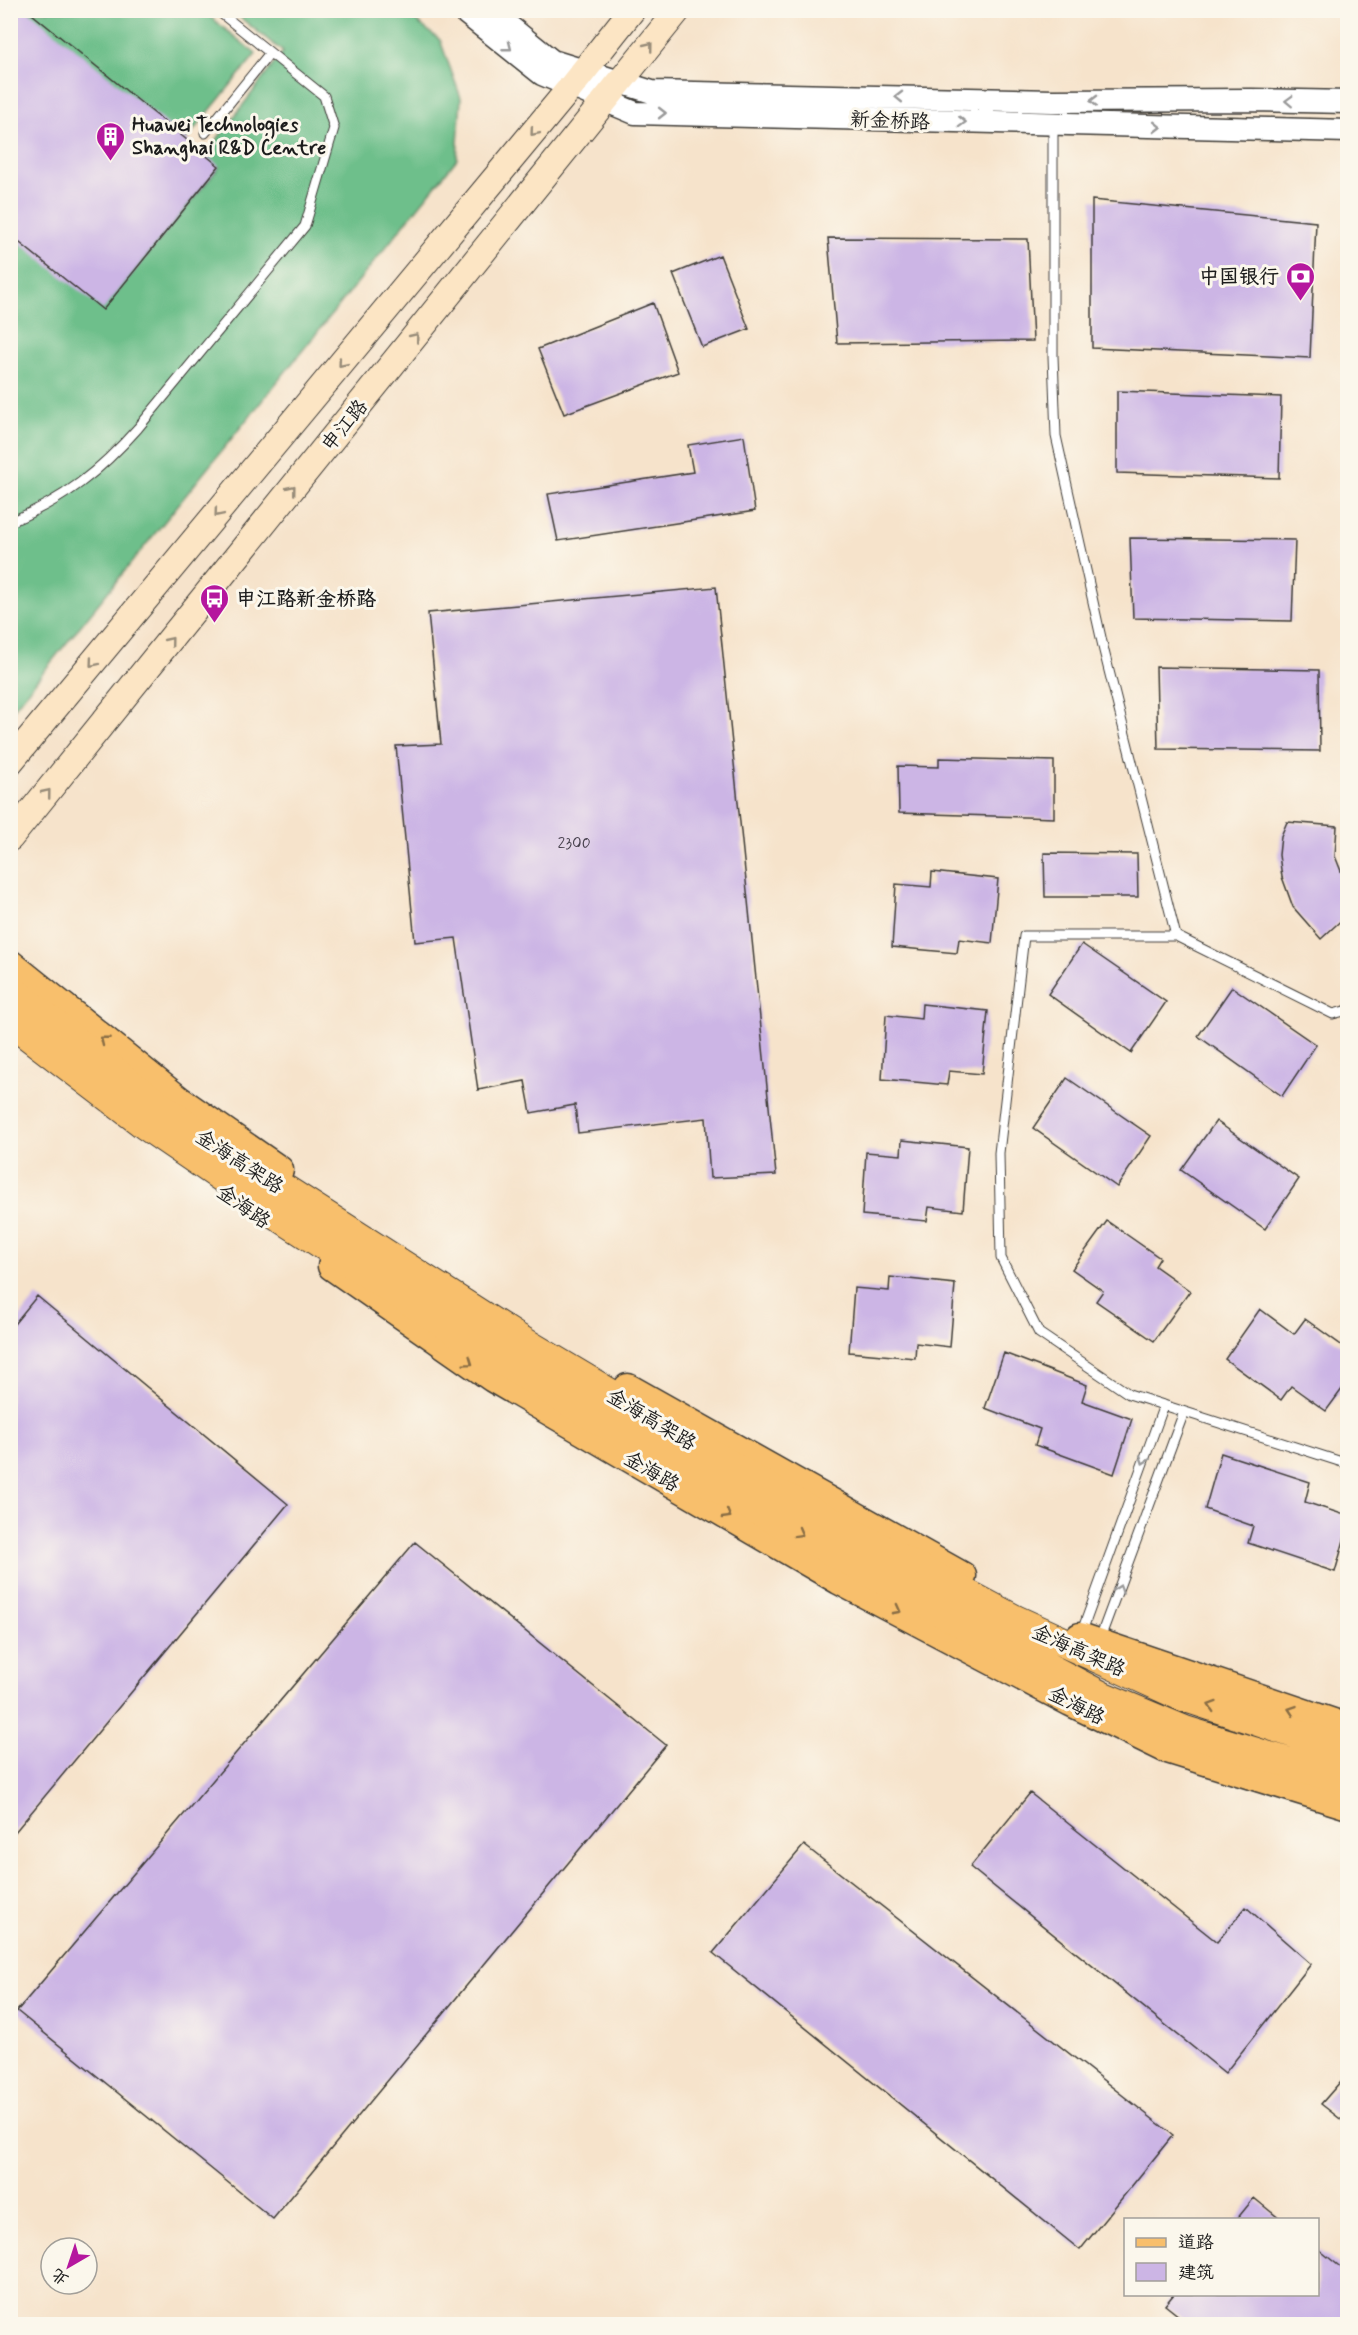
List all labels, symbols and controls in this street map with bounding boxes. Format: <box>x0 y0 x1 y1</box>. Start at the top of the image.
one-way arrow <box>501 39 512 50</box>
one-way arrow <box>641 42 652 53</box>
one-way arrow <box>895 91 904 103</box>
one-way arrow <box>1285 94 1294 107</box>
one-way arrow <box>1090 95 1099 108</box>
one-way arrow <box>657 107 666 119</box>
street label: 新金桥路 <box>850 107 931 136</box>
place label: Huawei Technologies Shanghai R&D Centre <box>132 112 326 162</box>
one-way arrow <box>957 116 966 129</box>
building icon: Huawei Technologies Shanghai R&D Centre <box>95 120 127 162</box>
one-way arrow <box>1152 121 1161 133</box>
one-way arrow <box>530 125 541 136</box>
bank icon: 中国银行 <box>1284 260 1316 302</box>
place label: 中国银行 <box>1199 264 1279 291</box>
one-way arrow <box>407 333 418 344</box>
one-way arrow <box>338 356 349 367</box>
street label: 申江路 <box>316 393 375 458</box>
one-way arrow <box>285 485 296 496</box>
one-way arrow <box>214 506 225 517</box>
bus stop icon: 申江路新金桥路 <box>199 582 231 624</box>
place label: 申江路新金桥路 <box>236 586 376 613</box>
one-way arrow <box>162 637 173 648</box>
one-way arrow <box>89 656 100 667</box>
one-way arrow <box>40 788 51 799</box>
house number: 2300 <box>557 833 591 854</box>
one-way arrow <box>100 1036 111 1047</box>
street label: 金海高架路 <box>190 1124 289 1201</box>
street label: 金海路 <box>211 1179 276 1236</box>
one-way arrow <box>462 1355 473 1366</box>
street label: 金海高架路 <box>601 1383 702 1458</box>
street label: 金海路 <box>619 1446 685 1499</box>
one-way arrow <box>1138 1454 1151 1465</box>
one-way arrow <box>721 1508 731 1519</box>
one-way arrow <box>793 1525 803 1537</box>
one-way arrow <box>1111 1584 1124 1594</box>
one-way arrow <box>891 1603 902 1615</box>
street label: 金海高架路 <box>1027 1619 1130 1684</box>
street label: 金海路 <box>1043 1681 1110 1732</box>
one-way arrow <box>1207 1701 1218 1713</box>
one-way arrow <box>1287 1704 1298 1717</box>
legend <box>1124 2218 1319 2296</box>
text: 道路 <box>1178 2231 1214 2255</box>
north arrow <box>39 2236 99 2296</box>
text: 建筑 <box>1178 2261 1214 2285</box>
text: 北 <box>48 2263 73 2290</box>

